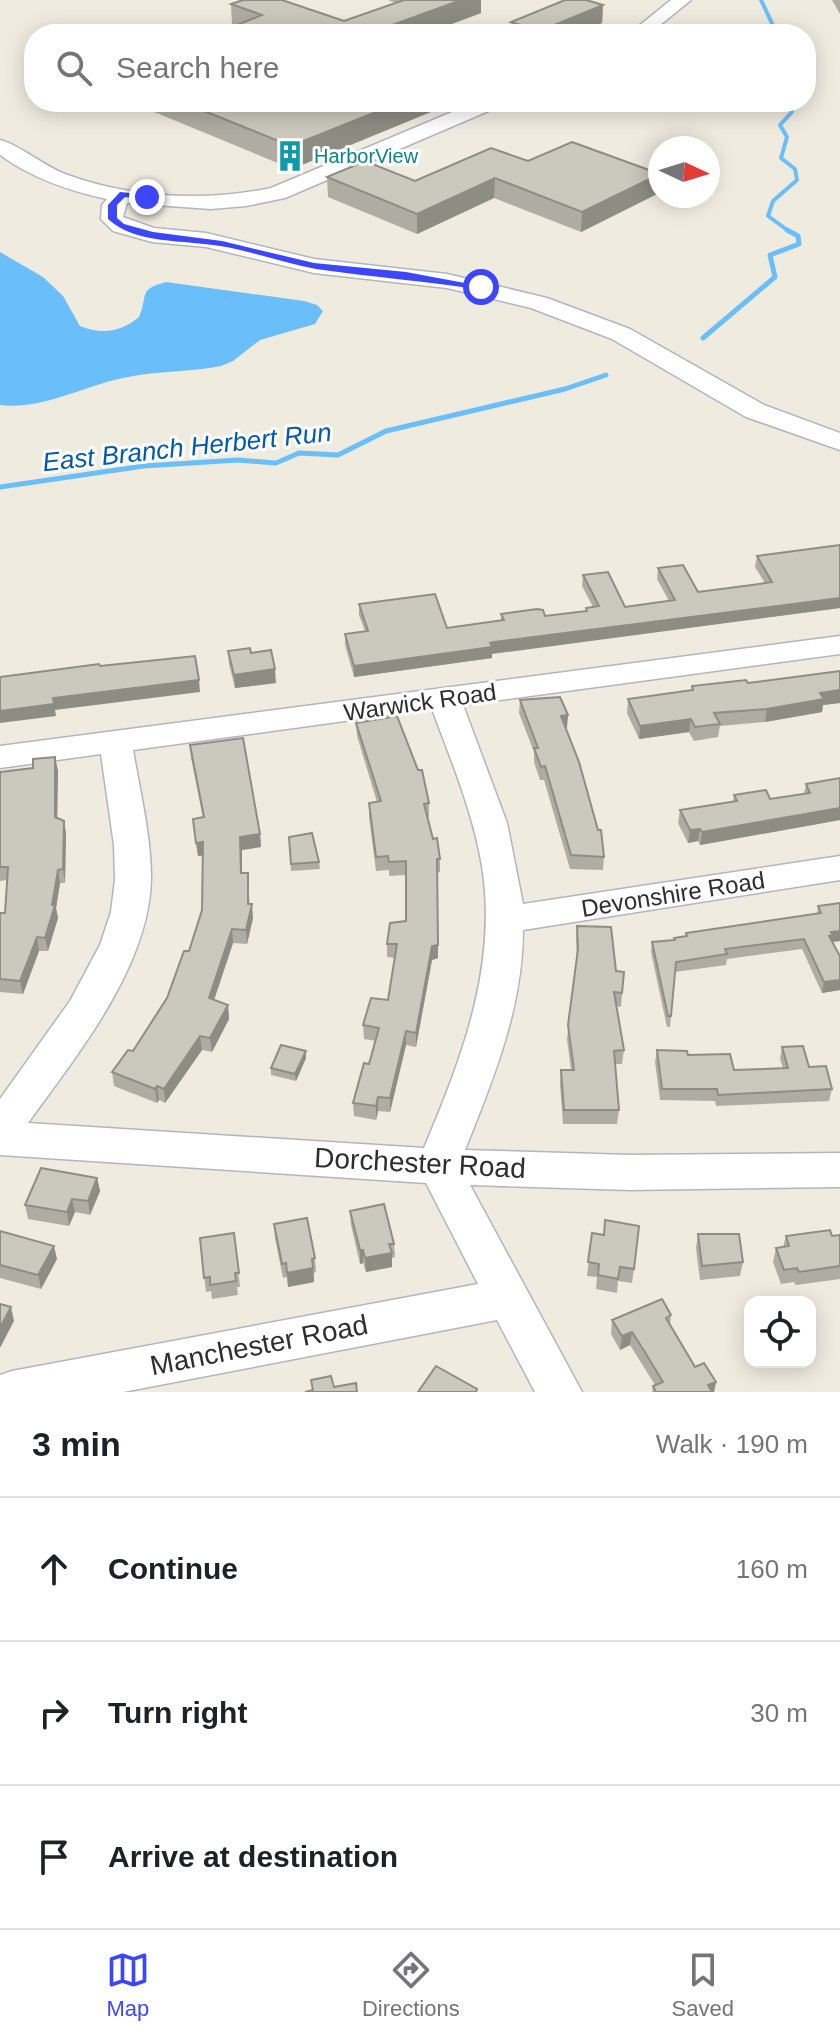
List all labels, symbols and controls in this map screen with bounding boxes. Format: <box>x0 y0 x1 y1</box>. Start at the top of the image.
search box <box>24 24 816 112</box>
icon: search <box>52 46 96 90</box>
text: Search here <box>116 51 279 84</box>
north arrow <box>648 136 720 208</box>
building icon: HarborView <box>273 139 307 173</box>
place label: HarborView <box>314 145 419 167</box>
route end <box>129 179 165 215</box>
route start <box>463 269 499 305</box>
water label: East Branch Herbert Run <box>41 417 333 477</box>
street label: Warwick Road <box>342 678 498 726</box>
street label: Devonshire Road <box>579 866 767 922</box>
street label: Dorchester Road <box>314 1142 526 1184</box>
map controls <box>744 1296 816 1368</box>
button: locate <box>744 1296 816 1368</box>
street label: Manchester Road <box>148 1309 370 1381</box>
text: 3 min <box>32 1425 121 1463</box>
text: Walk · 190 m <box>656 1429 808 1459</box>
icon: ahead <box>32 1547 76 1591</box>
text: Continue <box>108 1552 238 1585</box>
text: 160 m <box>736 1554 808 1584</box>
icon: right <box>32 1691 76 1735</box>
text: Turn right <box>108 1696 247 1729</box>
text: 30 m <box>750 1698 808 1728</box>
icon: arrive <box>32 1835 76 1879</box>
text: Arrive at destination <box>108 1840 398 1873</box>
tab: Map <box>106 1948 150 2022</box>
tab: Directions <box>362 1948 460 2022</box>
tab: Saved <box>672 1948 734 2022</box>

